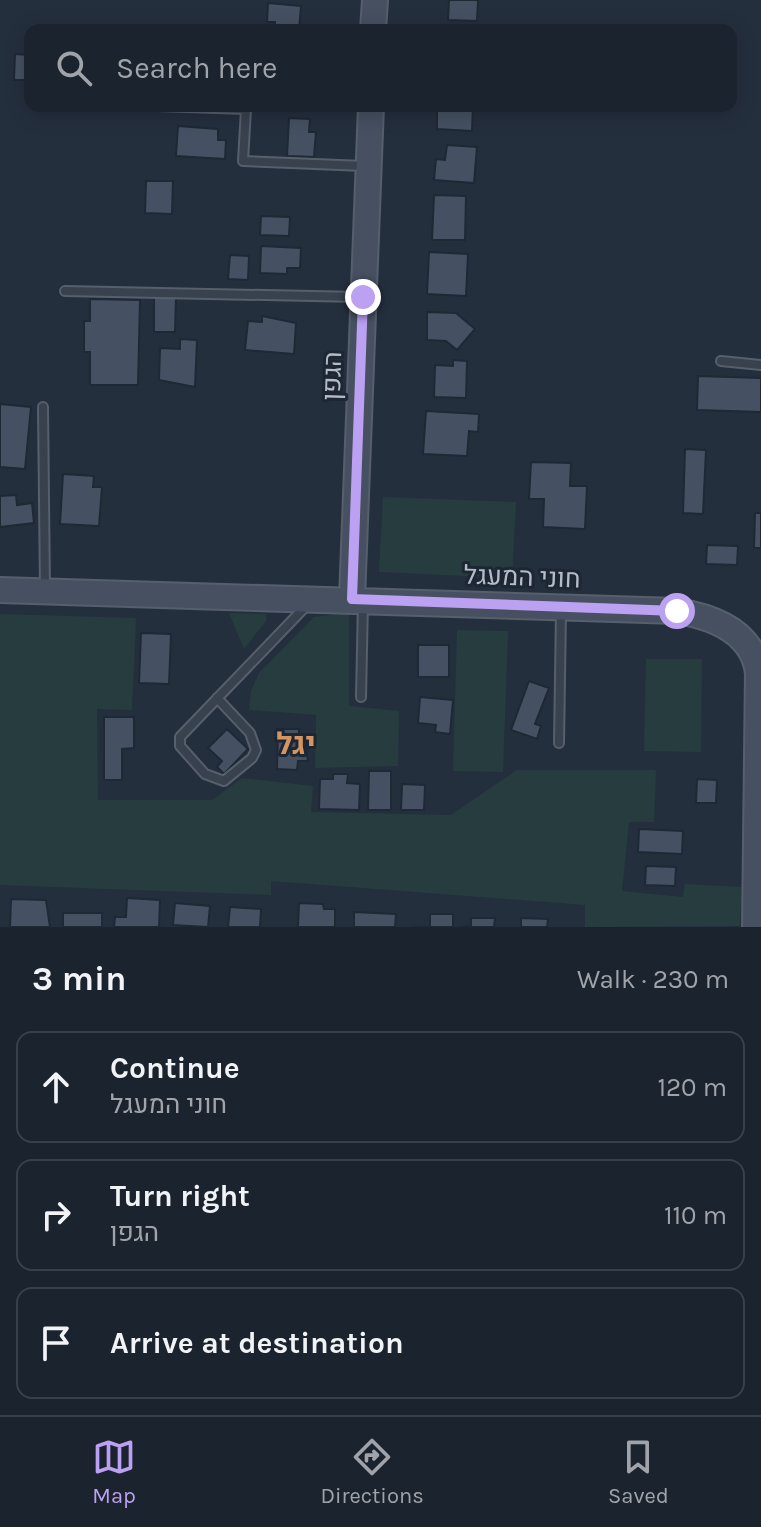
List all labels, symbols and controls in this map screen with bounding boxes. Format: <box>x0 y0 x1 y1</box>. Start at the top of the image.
search box <box>24 24 737 112</box>
icon: search <box>52 46 96 90</box>
text: Search here <box>116 50 277 86</box>
route end <box>345 279 381 315</box>
street label: הגפן <box>316 351 348 401</box>
street label: חוני המעגל <box>463 559 581 595</box>
route start <box>659 593 695 629</box>
district label: יגל <box>276 726 316 762</box>
text: 3 min <box>32 959 126 999</box>
text: Walk · 230 m <box>577 964 729 995</box>
text: Continue <box>110 1050 240 1086</box>
icon: ahead <box>34 1065 78 1109</box>
text: 120 m <box>657 1072 727 1103</box>
text: חוני המעגל <box>110 1089 227 1120</box>
text: Turn right <box>110 1178 250 1214</box>
icon: right <box>34 1193 78 1237</box>
text: 110 m <box>664 1200 727 1231</box>
text: הגפן <box>110 1217 159 1248</box>
icon: arrive <box>34 1321 78 1365</box>
text: Arrive at destination <box>110 1325 404 1361</box>
tab: Map <box>92 1435 136 1509</box>
tab: Directions <box>320 1435 424 1509</box>
tab: Saved <box>608 1435 669 1509</box>

